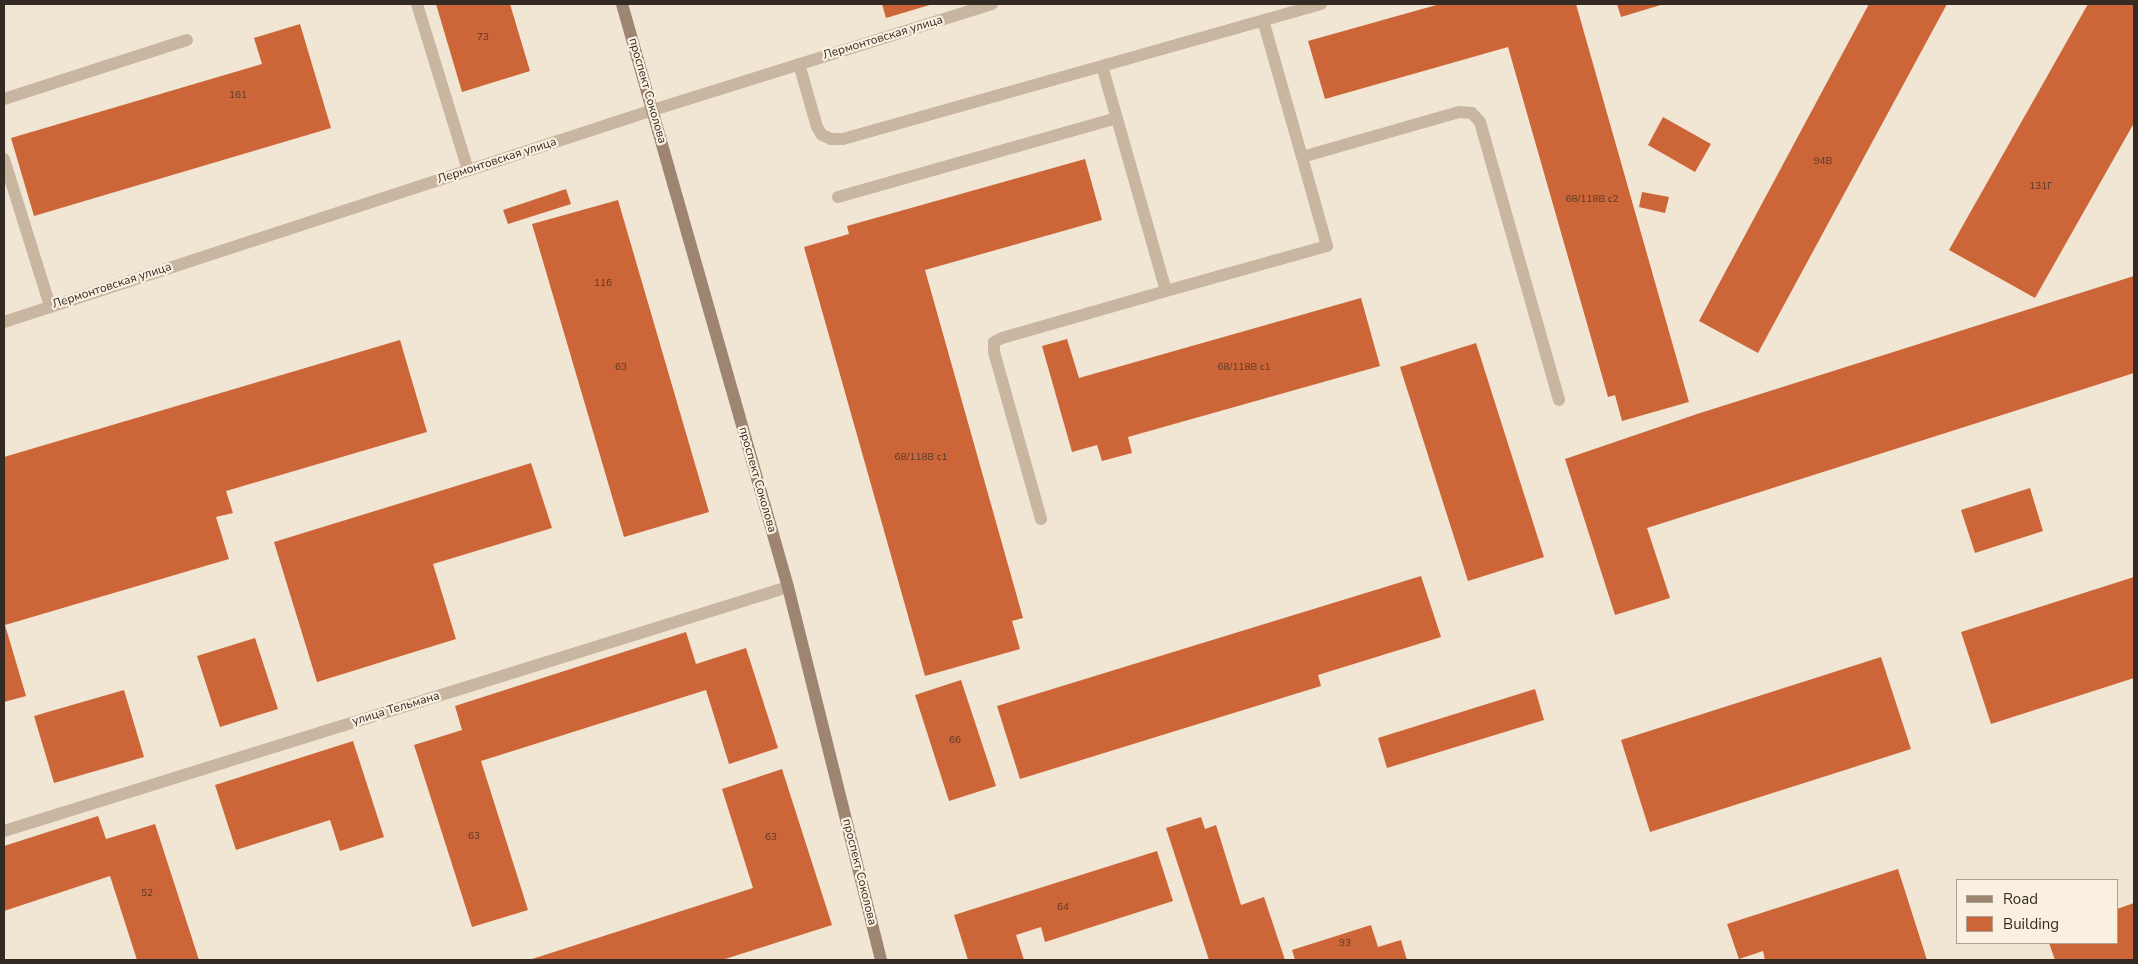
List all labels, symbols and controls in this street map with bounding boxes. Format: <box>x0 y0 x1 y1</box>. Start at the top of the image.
street label: Лермонтовская улица <box>821 13 945 63</box>
house number: 73 <box>477 32 489 44</box>
street label: проспект Соколова <box>625 36 669 146</box>
house number: 161 <box>229 90 247 102</box>
street label: Лермонтовская улица <box>436 135 558 187</box>
house number: 94В <box>1814 156 1832 168</box>
house number: 131Г <box>2029 181 2053 193</box>
house number: 68/118В с2 <box>1566 194 1618 206</box>
street label: Лермонтовская улица <box>51 260 173 312</box>
house number: 116 <box>594 278 612 290</box>
house number: 63 <box>615 362 627 374</box>
house number: 68/118В с1 <box>1218 362 1270 374</box>
street label: проспект Соколова <box>735 425 779 535</box>
house number: 68/118В с1 <box>895 452 947 464</box>
street label: улица Тельмана <box>351 689 441 729</box>
house number: 66 <box>949 735 961 747</box>
street label: проспект Соколова <box>839 817 879 927</box>
house number: 63 <box>468 831 480 843</box>
house number: 63 <box>765 832 777 844</box>
legend <box>1956 879 2118 944</box>
house number: 52 <box>141 888 153 900</box>
text: Road <box>2003 889 2038 909</box>
house number: 64 <box>1057 902 1069 914</box>
text: Building <box>2003 914 2059 934</box>
house number: 93 <box>1339 938 1351 950</box>

